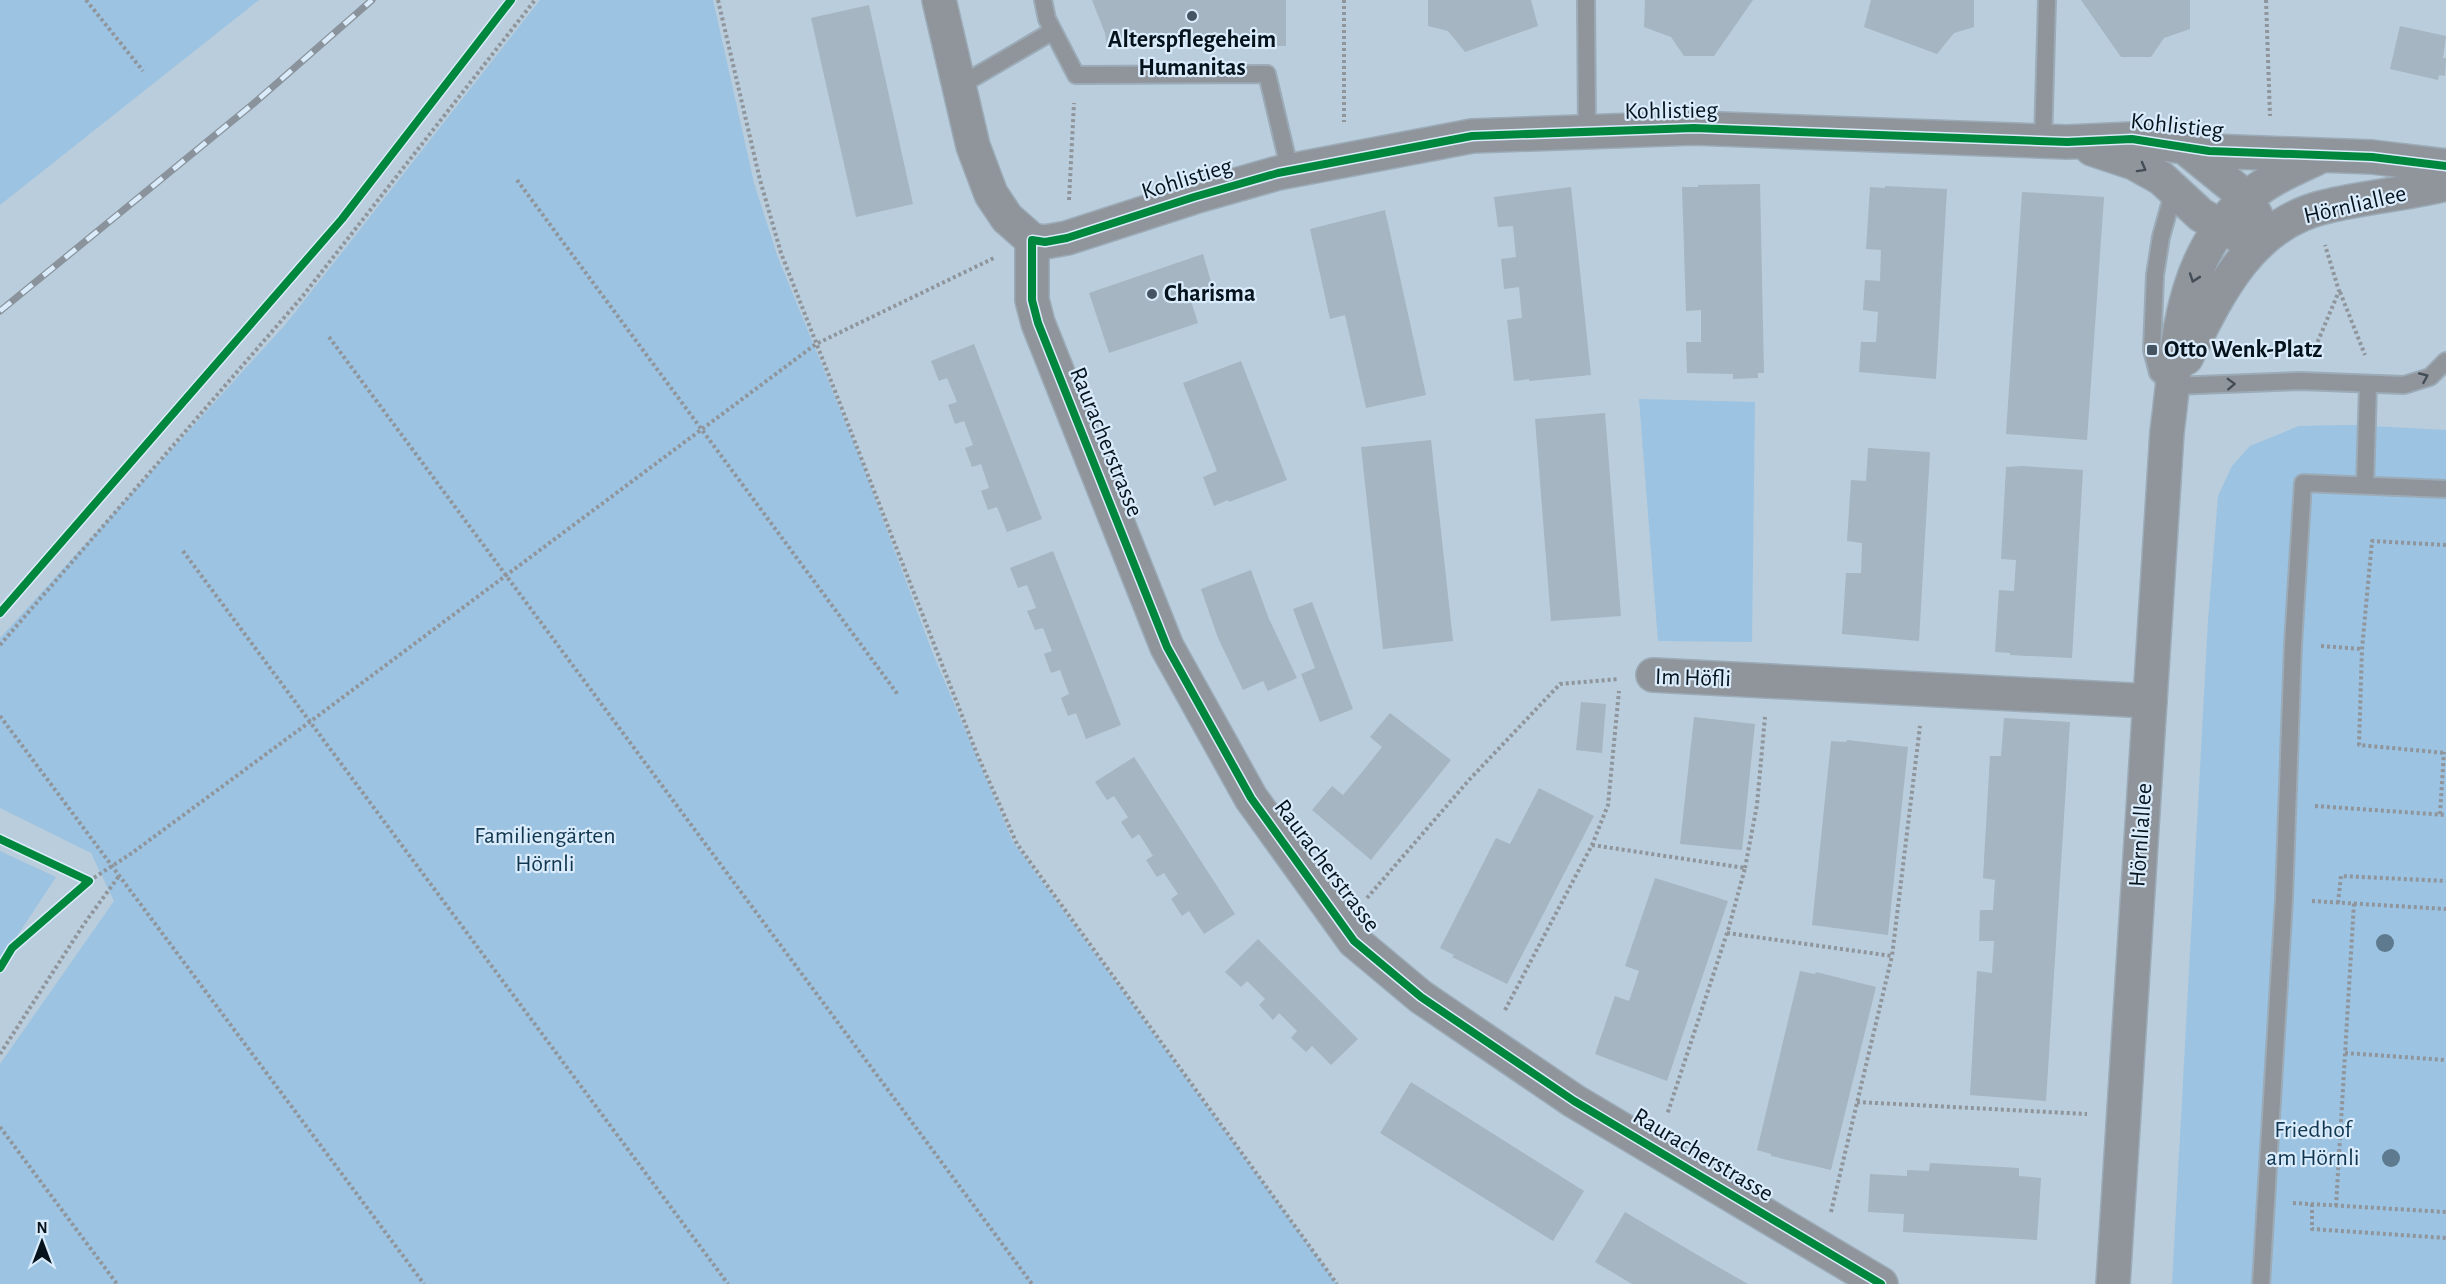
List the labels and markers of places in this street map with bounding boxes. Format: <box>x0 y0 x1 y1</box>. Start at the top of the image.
marker: Alterspflegeheim Humanitas <box>1185 9 1199 23</box>
place label: Alterspflegeheim Humanitas <box>1108 28 1276 80</box>
place label: Charisma <box>1164 282 1255 306</box>
marker: Charisma <box>1145 287 1159 301</box>
place label: Otto Wenk-Platz <box>2164 338 2323 362</box>
marker: Otto Wenk-Platz <box>2145 343 2159 357</box>

